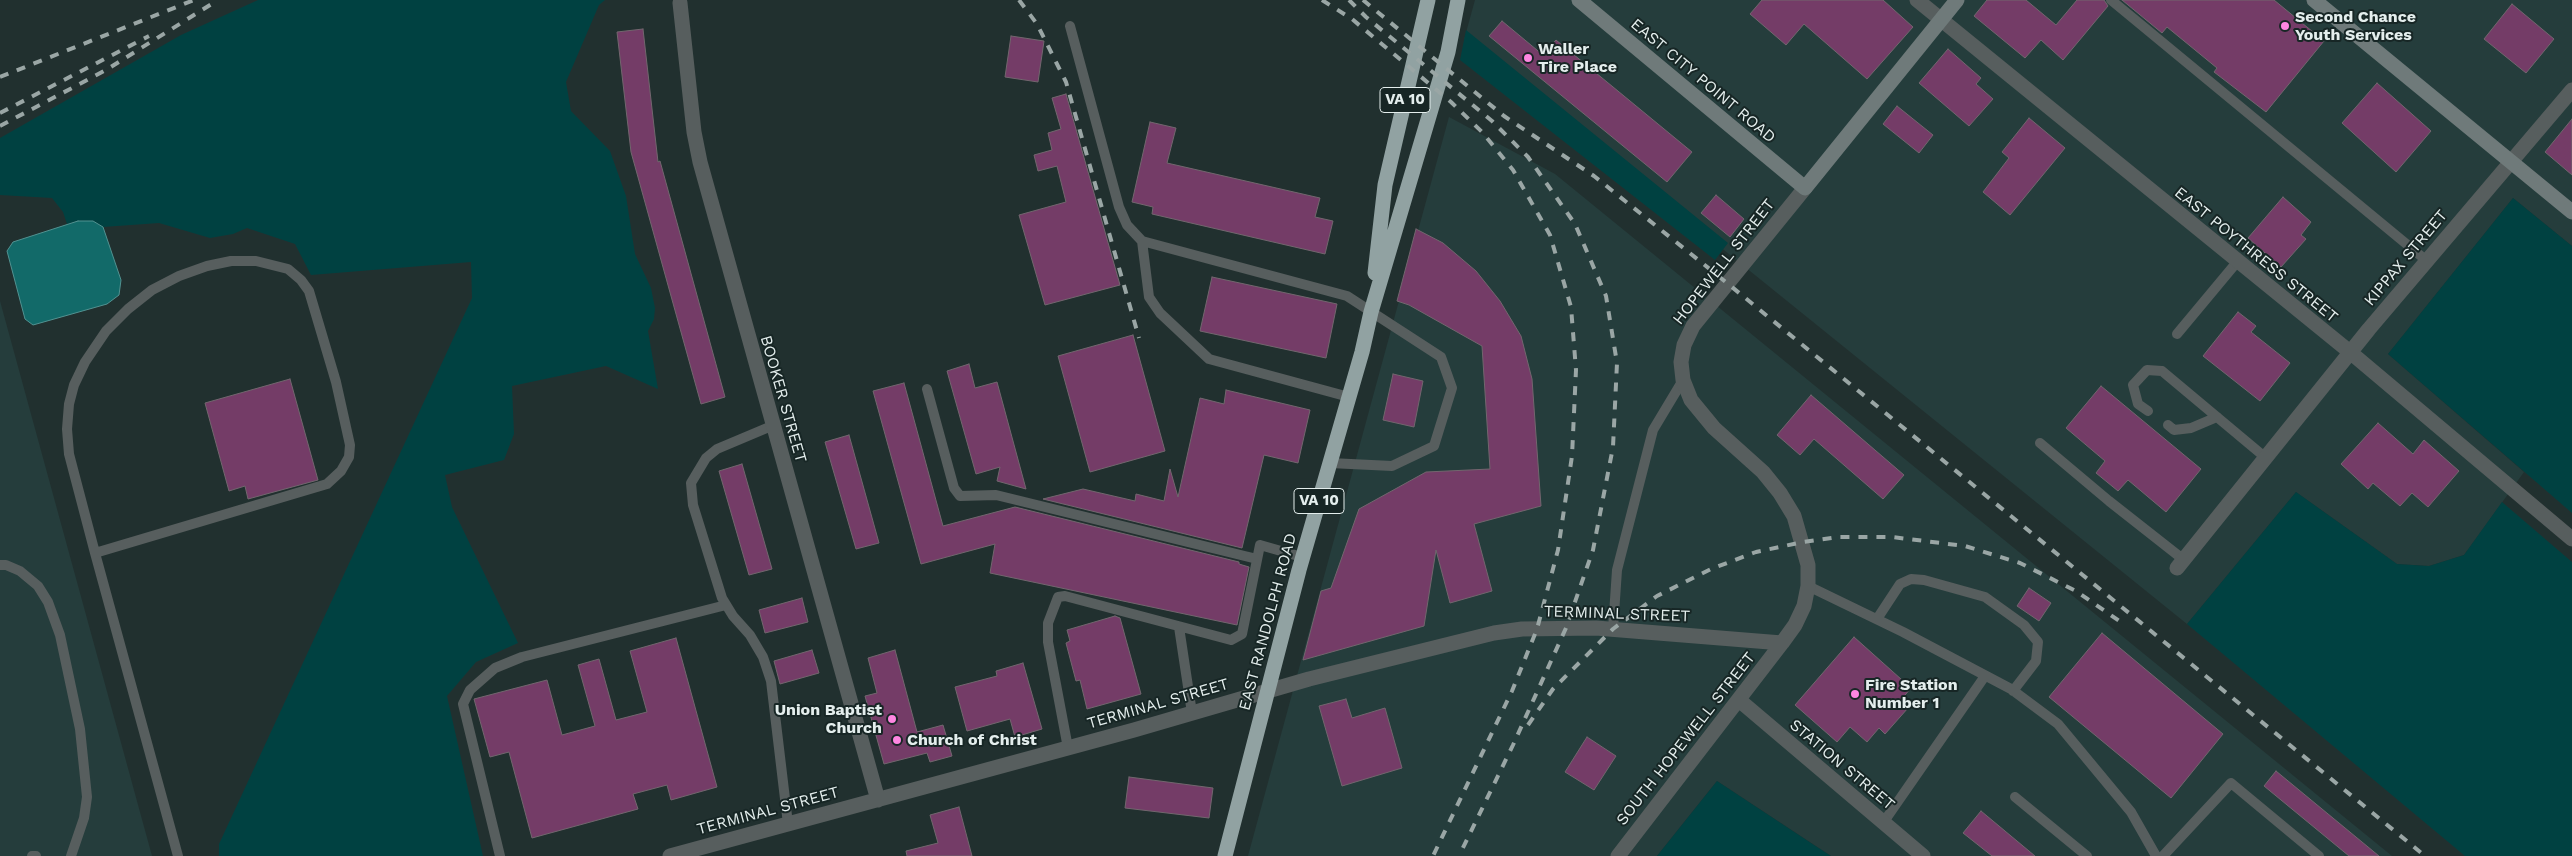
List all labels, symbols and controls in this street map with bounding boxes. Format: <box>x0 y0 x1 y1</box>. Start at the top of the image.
place label: Second Chance Youth Services <box>2295 7 2416 45</box>
street label: EAST CITY POINT ROAD <box>1627 15 1779 147</box>
marker: Second Chance Youth Services <box>2279 20 2291 32</box>
place label: Waller Tire Place <box>1538 39 1617 77</box>
marker: Waller Tire Place <box>1522 52 1534 64</box>
road number: VA 10 <box>1380 88 1430 112</box>
street label: EAST POYTHRESS STREET <box>2171 183 2341 327</box>
street label: HOPEWELL STREET <box>1669 195 1779 329</box>
street label: KIPPAX STREET <box>2360 206 2452 310</box>
street label: BOOKER STREET <box>756 333 810 465</box>
road number: VA 10 <box>1294 488 1344 514</box>
street label: EAST RANDOLPH ROAD <box>1235 531 1301 713</box>
street label: TERMINAL STREET <box>1544 602 1690 626</box>
street label: SOUTH HOPEWELL STREET <box>1612 649 1760 829</box>
street label: TERMINAL STREET <box>1085 675 1231 733</box>
place label: Fire Station Number 1 <box>1865 675 1958 713</box>
marker: Fire Station Number 1 <box>1849 688 1861 700</box>
place label: Union Baptist Church <box>775 700 882 738</box>
marker: Union Baptist Church <box>886 713 898 725</box>
street label: STATION STREET <box>1786 716 1898 814</box>
place label: Church of Christ <box>907 730 1037 750</box>
marker: Church of Christ <box>891 734 903 746</box>
street label: TERMINAL STREET <box>695 783 841 839</box>

